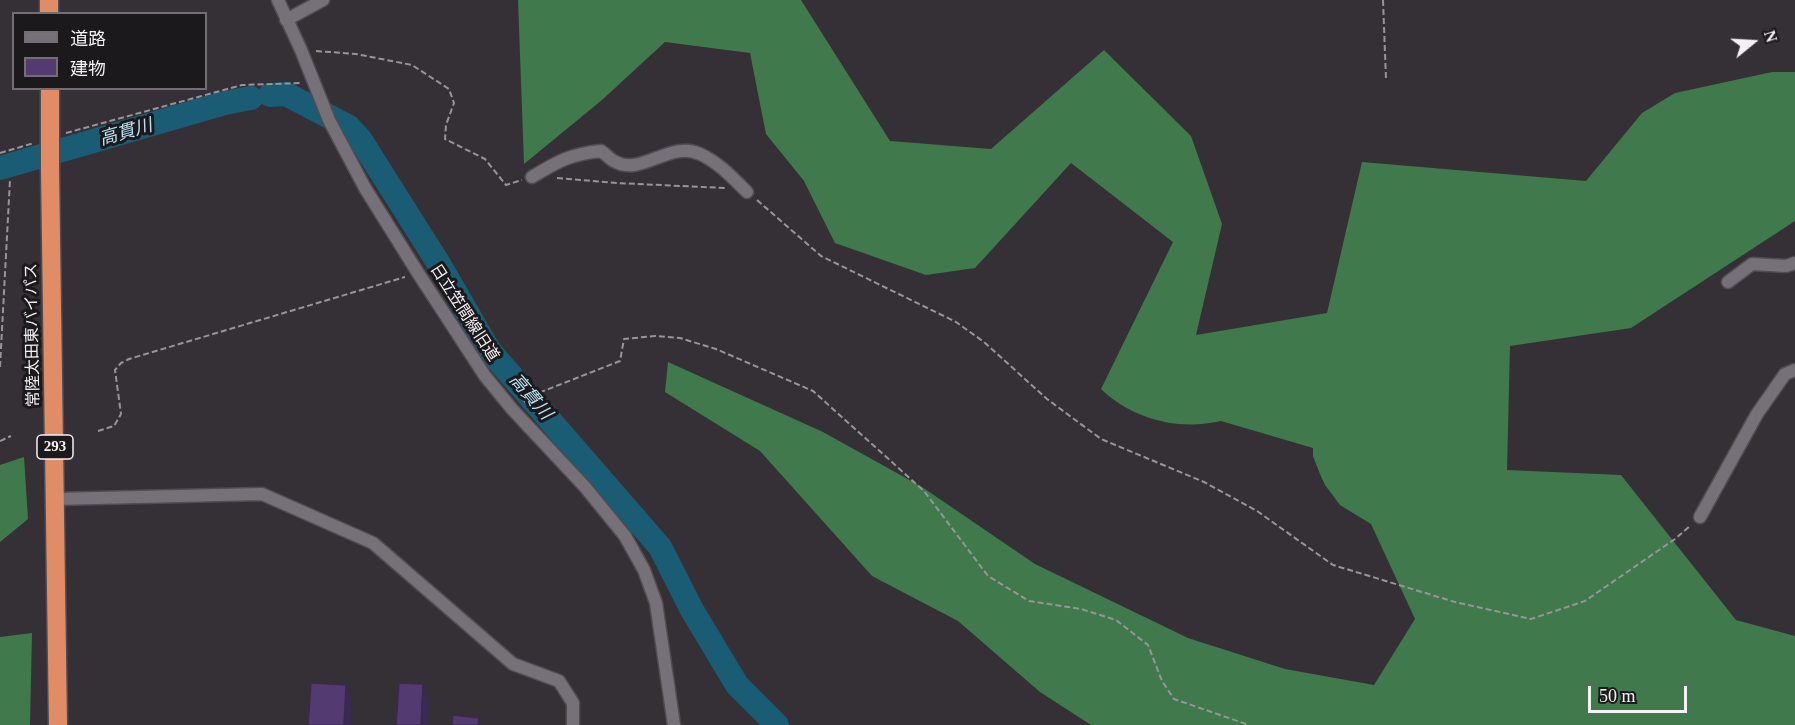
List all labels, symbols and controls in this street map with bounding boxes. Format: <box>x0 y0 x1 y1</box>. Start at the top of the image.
legend <box>12 12 207 90</box>
north arrow <box>1723 12 1783 72</box>
text: N <box>1761 28 1780 44</box>
text: 道路 <box>70 29 106 49</box>
text: 建物 <box>70 59 106 79</box>
water label: 高貫川 <box>97 115 155 151</box>
street label: 日立笠間線旧道 <box>425 261 503 365</box>
street label: 常陸太田東バイパス <box>22 263 44 407</box>
water label: 高貫川 <box>504 370 556 424</box>
road number: 293 <box>37 435 73 459</box>
scale bar <box>1591 674 1690 712</box>
text: 50 m <box>1599 686 1636 706</box>

